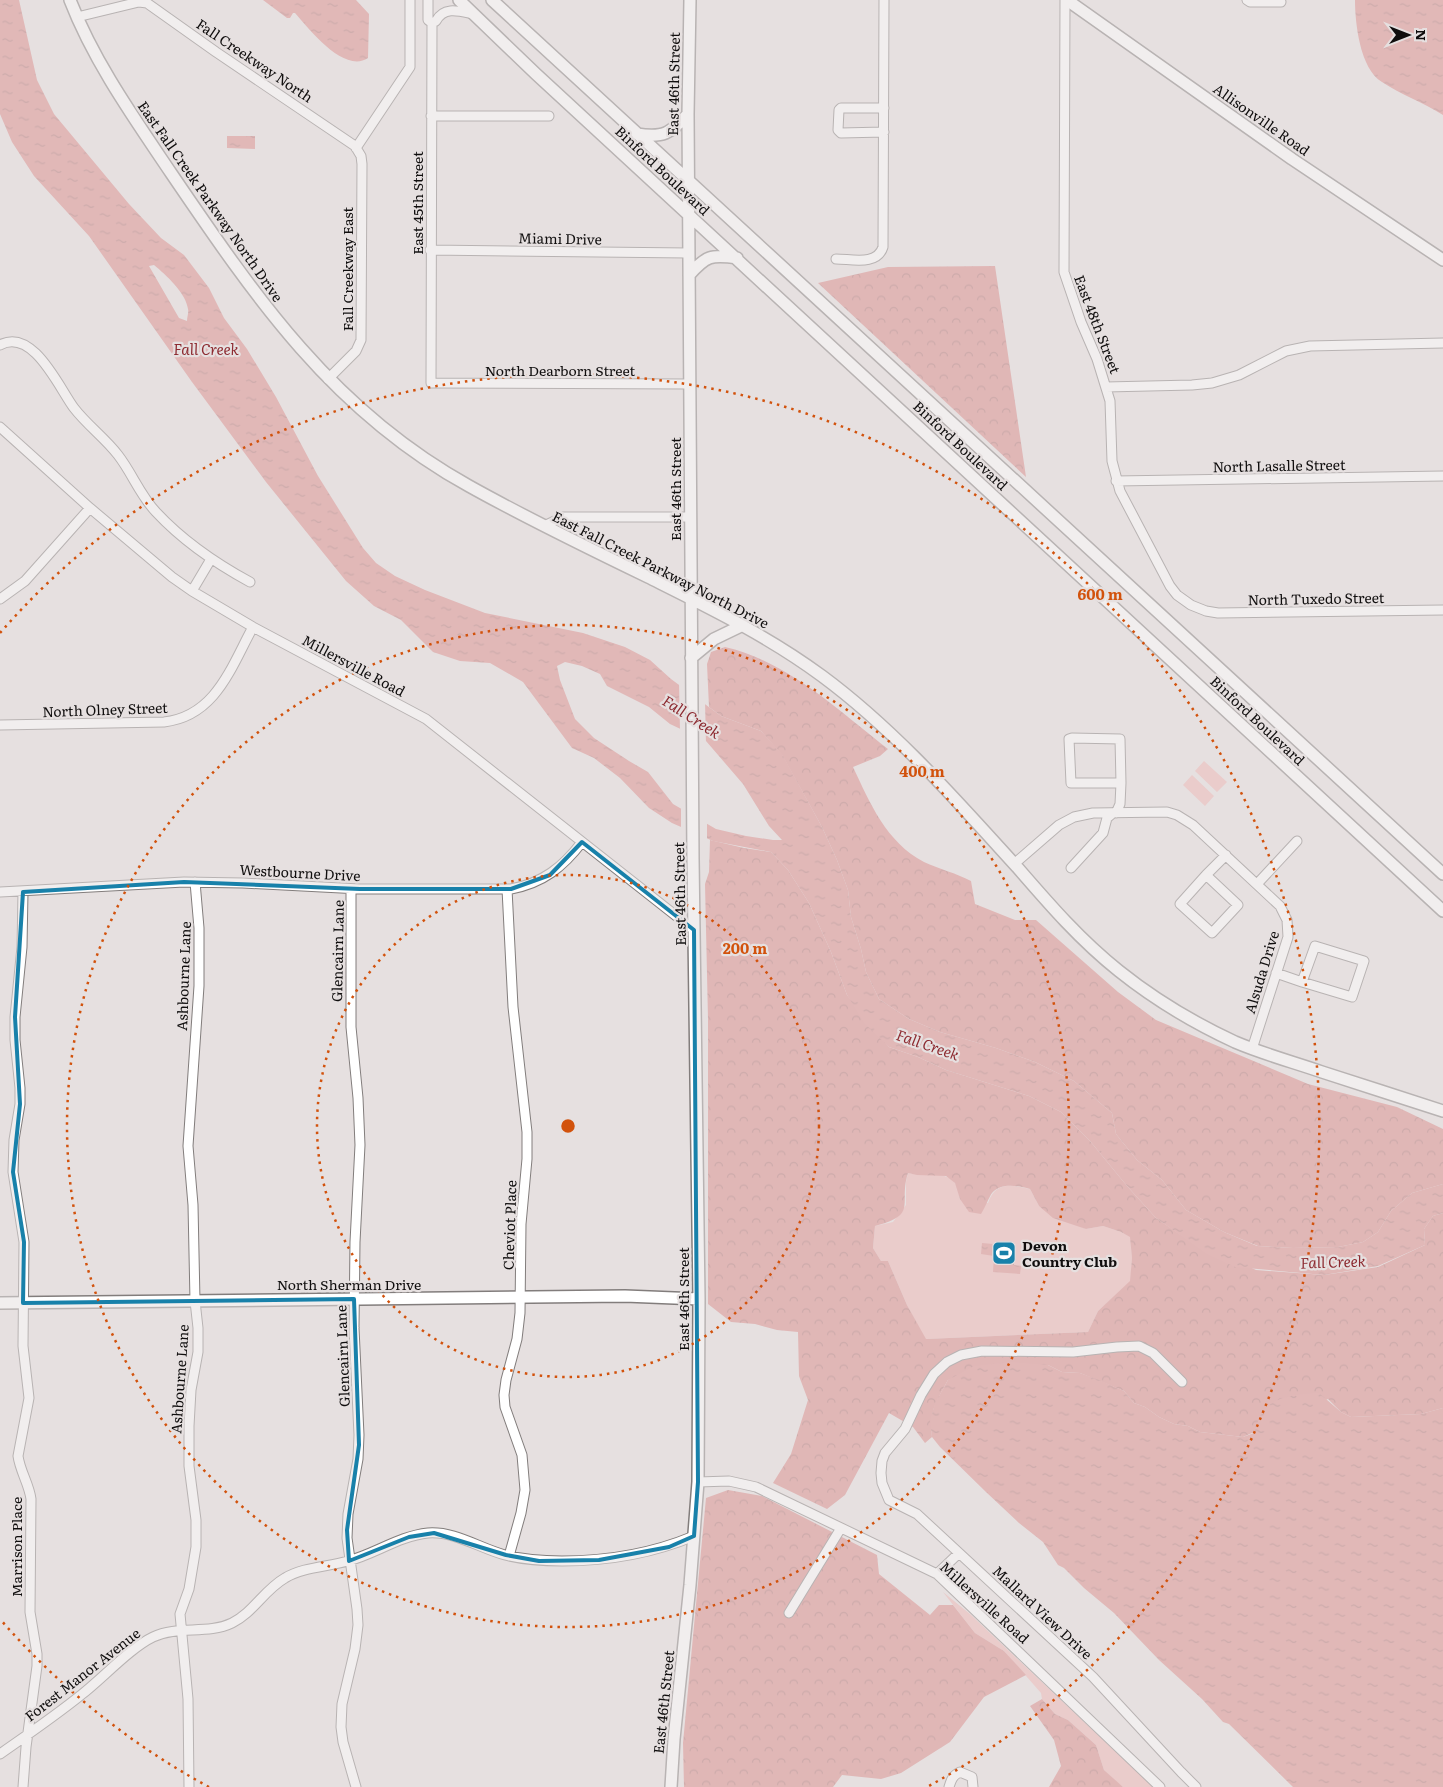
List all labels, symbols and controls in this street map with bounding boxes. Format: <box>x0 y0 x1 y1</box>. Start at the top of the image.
north arrow <box>1383 10 1433 60</box>
street label: Fall Creekway North <box>193 13 317 107</box>
text: N <box>1412 29 1432 41</box>
street label: East 46th Street <box>662 32 684 136</box>
street label: Allisonville Road <box>1210 78 1315 160</box>
street label: East Fall Creek Parkway North Drive <box>134 97 288 305</box>
street label: Binford Boulevard <box>611 121 715 219</box>
street label: East 45th Street <box>407 151 427 255</box>
street label: Fall Creekway East <box>337 206 357 331</box>
street label: Miami Drive <box>518 227 602 249</box>
street label: East 48th Street <box>1070 272 1126 377</box>
water label: Fall Creek <box>173 337 239 360</box>
street label: North Dearborn Street <box>485 360 636 380</box>
street label: Binford Boulevard <box>909 396 1013 494</box>
street label: East 46th Street <box>665 437 685 541</box>
street label: North Lasalle Street <box>1212 454 1346 476</box>
street label: East Fall Creek Parkway North Drive <box>549 505 773 633</box>
text: 600 m <box>1077 582 1123 605</box>
street label: North Tuxedo Street <box>1247 587 1385 609</box>
street label: Millersville Road <box>299 629 409 701</box>
street label: Binford Boulevard <box>1206 671 1310 769</box>
water label: Fall Creek <box>658 689 726 744</box>
street label: North Olney Street <box>42 697 168 721</box>
text: 400 m <box>899 759 945 782</box>
street label: East 46th Street <box>668 842 690 946</box>
street label: Westbourne Drive <box>239 859 361 885</box>
street label: Glencairn Lane <box>326 900 348 1002</box>
street label: Ashbourne Lane <box>171 921 195 1031</box>
street label: Alsuda Drive <box>1239 928 1283 1016</box>
text: 200 m <box>723 936 767 959</box>
water label: Fall Creek <box>893 1022 963 1066</box>
centre of rings <box>559 1117 577 1135</box>
street label: Cheviot Place <box>497 1180 521 1270</box>
place label: Devon Country Club <box>1022 1235 1117 1271</box>
sports icon: Devon Country Club <box>991 1240 1017 1266</box>
street label: East 46th Street <box>673 1247 693 1351</box>
water label: Fall Creek <box>1300 1248 1367 1274</box>
street label: North Sherman Drive <box>277 1274 421 1294</box>
street label: Glencairn Lane <box>330 1305 354 1407</box>
street label: Ashbourne Lane <box>165 1324 193 1434</box>
street label: Marrison Place <box>6 1497 26 1597</box>
street label: Millersville Road <box>936 1556 1034 1648</box>
street label: Mallard View Drive <box>989 1561 1097 1663</box>
street label: Forest Manor Avenue <box>20 1623 144 1725</box>
street label: East 46th Street <box>648 1649 678 1755</box>

